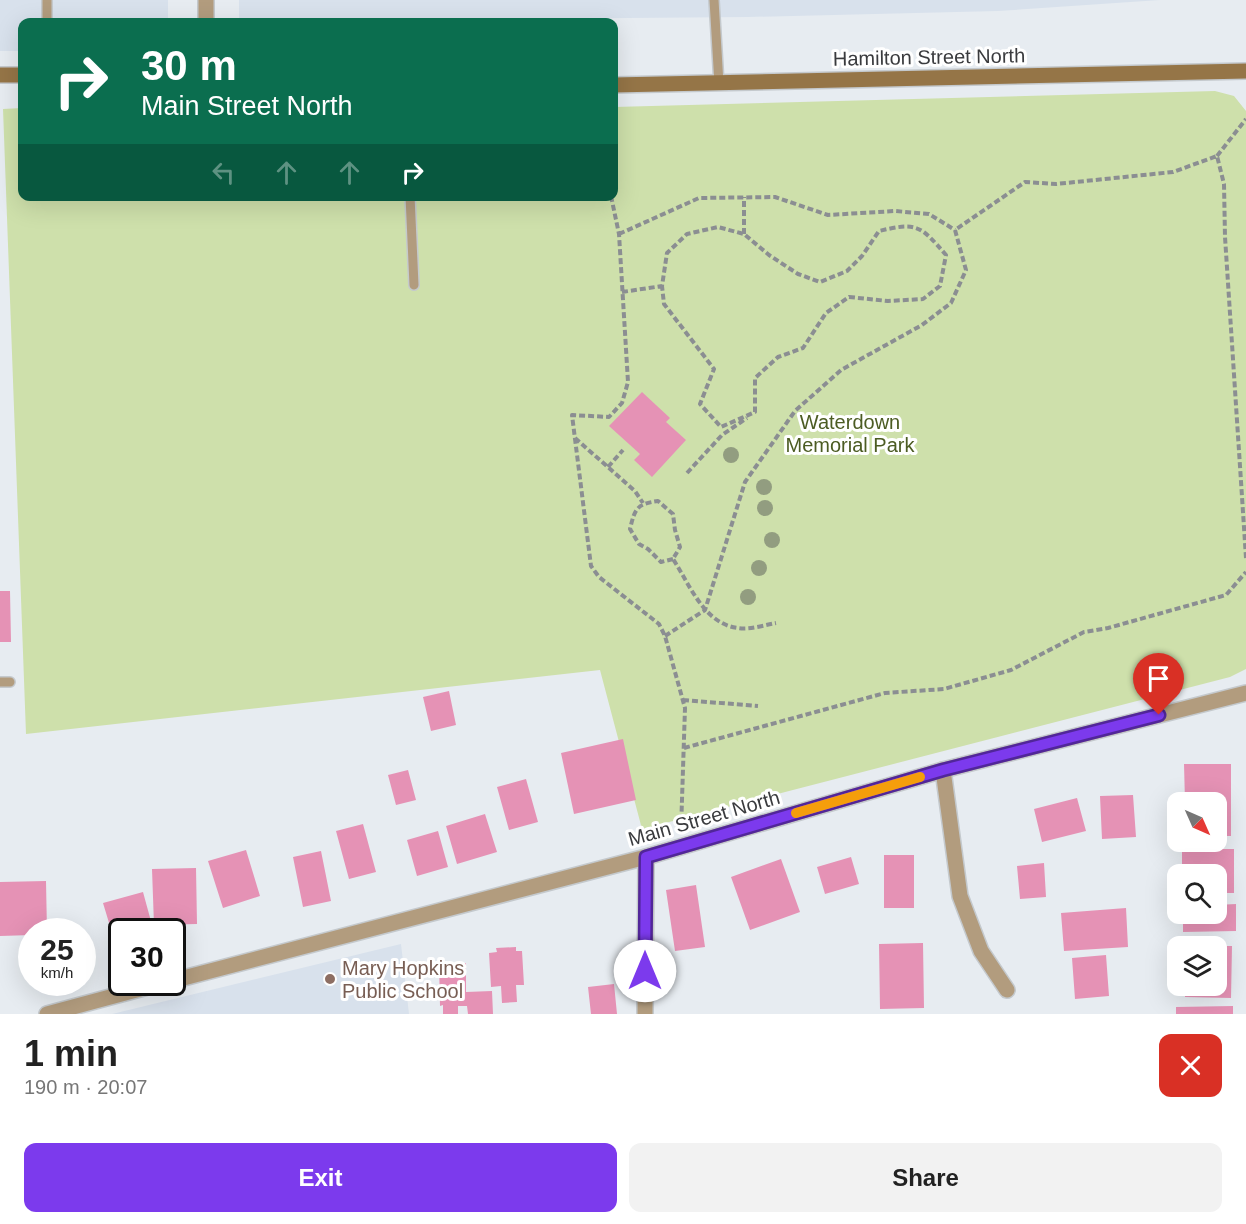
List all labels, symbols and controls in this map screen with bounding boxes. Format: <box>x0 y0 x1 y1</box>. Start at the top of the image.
icon: right <box>42 42 120 120</box>
text: 30 m <box>141 42 237 89</box>
street label: Hamilton Street North <box>833 44 1025 70</box>
text: Main Street North <box>141 91 353 121</box>
icon: left <box>207 156 240 189</box>
icon: ahead <box>270 156 303 189</box>
icon: ahead <box>333 156 366 189</box>
icon: right <box>396 156 429 189</box>
park label: Waterdown Memorial Park <box>786 411 915 456</box>
pin <box>1133 653 1184 715</box>
icon: arrive <box>1142 662 1175 695</box>
street label: Main Street North <box>626 786 782 850</box>
north arrow <box>1167 792 1227 852</box>
map controls <box>1167 792 1227 996</box>
button: search <box>1167 864 1227 924</box>
speed limit sign: 30 <box>108 918 186 996</box>
text: 25 <box>40 933 74 966</box>
button: layers <box>1167 936 1227 996</box>
position arrow <box>613 939 677 1003</box>
place label: Mary Hopkins Public School <box>342 957 464 1002</box>
text: km/h <box>41 964 73 981</box>
marker: Mary Hopkins Public School <box>323 972 337 986</box>
text: 1 min <box>24 1033 118 1074</box>
button: close <box>1159 1034 1222 1097</box>
text: 190 m · 20:07 <box>24 1076 147 1098</box>
button: Exit <box>24 1143 617 1212</box>
button: Share <box>629 1143 1222 1212</box>

